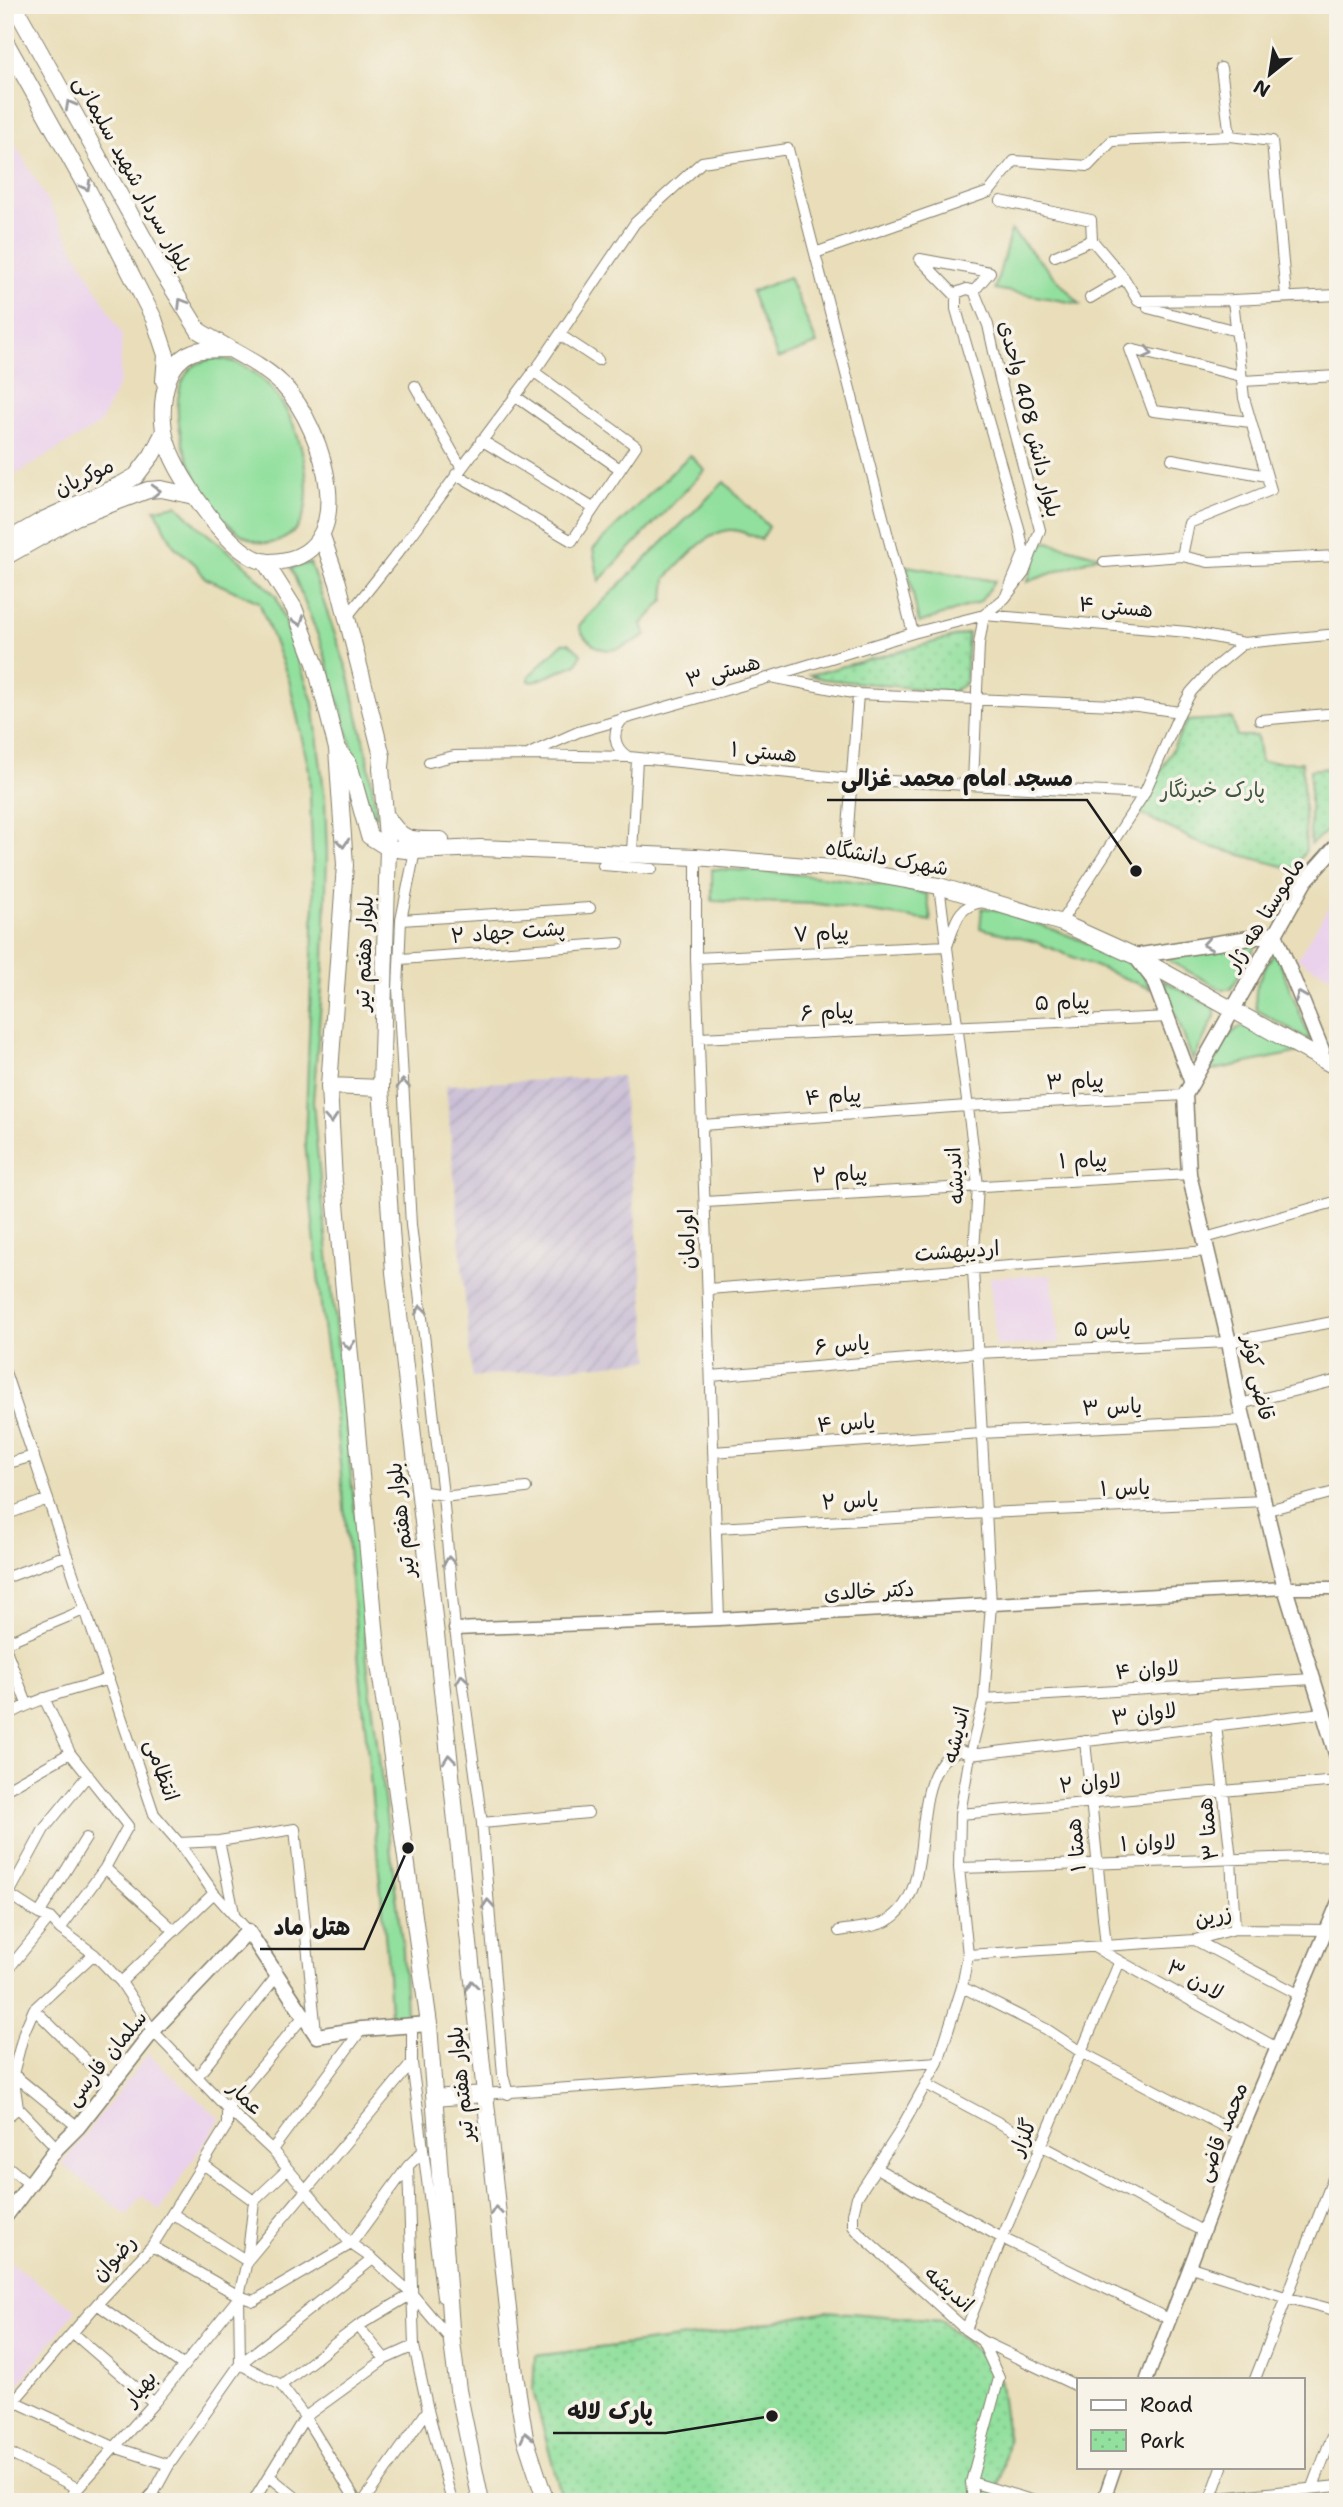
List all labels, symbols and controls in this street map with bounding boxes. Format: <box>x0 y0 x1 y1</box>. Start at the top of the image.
north arrow <box>1234 38 1304 108</box>
street label: بلوار سردار شهید سلیمانی <box>67 71 199 277</box>
text: N <box>1249 74 1275 103</box>
one-way arrow <box>65 100 78 113</box>
one-way arrow <box>77 179 91 191</box>
one-way arrow <box>177 298 190 311</box>
street label: بلوار دانش 408 واحدی <box>992 318 1068 520</box>
one-way arrow <box>1142 345 1154 359</box>
street label: موکریان <box>50 451 118 503</box>
one-way arrow <box>151 484 162 499</box>
street label: هستی ۴ <box>1078 590 1154 624</box>
one-way arrow <box>291 615 305 627</box>
street label: هستی ۳ <box>683 648 763 694</box>
street label: هستی ۱ <box>730 735 798 769</box>
callout: مسجد امام محمد غزالی <box>827 756 1087 800</box>
text: مسجد امام محمد غزالی <box>841 763 1073 796</box>
park label: پارک خبرنگار <box>1159 776 1265 804</box>
street label: شهرک دانشگاه <box>823 833 951 883</box>
one-way arrow <box>335 838 350 849</box>
street label: ماموستا هه ژار <box>1218 852 1311 978</box>
street label: بلوار هفتم تیر <box>348 895 382 1013</box>
street label: پشت جهاد ۲ <box>450 914 566 950</box>
street label: پیام ۷ <box>793 918 849 950</box>
one-way arrow <box>1201 936 1213 951</box>
street label: پیام ۵ <box>1034 987 1090 1019</box>
one-way arrow <box>1294 990 1308 1002</box>
street label: پیام ۶ <box>800 997 854 1029</box>
street label: پیام ۳ <box>1045 1066 1105 1098</box>
one-way arrow <box>396 1078 411 1089</box>
street label: پیام ۴ <box>804 1080 862 1114</box>
one-way arrow <box>323 1113 338 1124</box>
street label: پیام ۱ <box>1058 1145 1108 1177</box>
street label: اندیشه <box>939 1146 971 1206</box>
street label: پیام ۲ <box>812 1159 868 1191</box>
street label: اورامان <box>672 1208 702 1270</box>
street label: اردیبهشت <box>914 1234 1000 1268</box>
one-way arrow <box>413 1305 428 1316</box>
street label: یاس ۵ <box>1073 1313 1131 1343</box>
street label: یاس ۶ <box>813 1329 871 1361</box>
street label: قاضی کوثر <box>1235 1331 1281 1423</box>
one-way arrow <box>341 1340 356 1351</box>
street label: یاس ۳ <box>1081 1391 1143 1423</box>
street label: یاس ۴ <box>816 1407 876 1439</box>
street label: بلوار هفتم تیر <box>380 1461 424 1581</box>
street label: یاس ۱ <box>1099 1473 1151 1503</box>
street label: یاس ۲ <box>821 1486 879 1516</box>
one-way arrow <box>442 1555 457 1566</box>
street label: دکتر خالدی <box>823 1575 915 1607</box>
street label: لاوان ۴ <box>1114 1654 1180 1686</box>
one-way arrow <box>455 1673 470 1684</box>
street label: لاوان ۳ <box>1110 1696 1178 1732</box>
street label: اندیشه <box>936 1704 976 1766</box>
street label: انتظامی <box>138 1735 186 1805</box>
one-way arrow <box>441 1753 456 1764</box>
street label: لاوان ۲ <box>1058 1766 1122 1800</box>
street label: همتا ۳ <box>1191 1796 1225 1862</box>
street label: همتا ۱ <box>1059 1817 1093 1873</box>
street label: لاوان ۱ <box>1120 1828 1176 1858</box>
street label: زرین <box>1192 1898 1234 1934</box>
one-way arrow <box>481 1899 496 1910</box>
callout: هتل ماد <box>260 1905 364 1949</box>
text: هتل ماد <box>274 1912 350 1942</box>
street label: لادن ۳ <box>1162 1953 1228 2007</box>
one-way arrow <box>465 1979 480 1990</box>
street label: سلمان فارسی <box>59 2004 153 2112</box>
street label: بلوار هفتم تیر <box>441 2025 483 2145</box>
street label: عمار <box>221 2073 270 2122</box>
street label: محمد قاضی <box>1189 2078 1255 2186</box>
street label: گلزار <box>1002 2114 1043 2162</box>
one-way arrow <box>489 2205 504 2217</box>
street label: رضوان <box>85 2229 143 2287</box>
street label: اندیشه <box>918 2259 980 2319</box>
street label: بهیار <box>116 2364 163 2413</box>
legend <box>1077 2378 1304 2468</box>
callout: پارک لاله <box>553 2389 666 2433</box>
text: Road <box>1140 2391 1193 2419</box>
text: پارک لاله <box>567 2396 653 2426</box>
text: Park <box>1140 2427 1185 2455</box>
one-way arrow <box>520 2431 534 2443</box>

